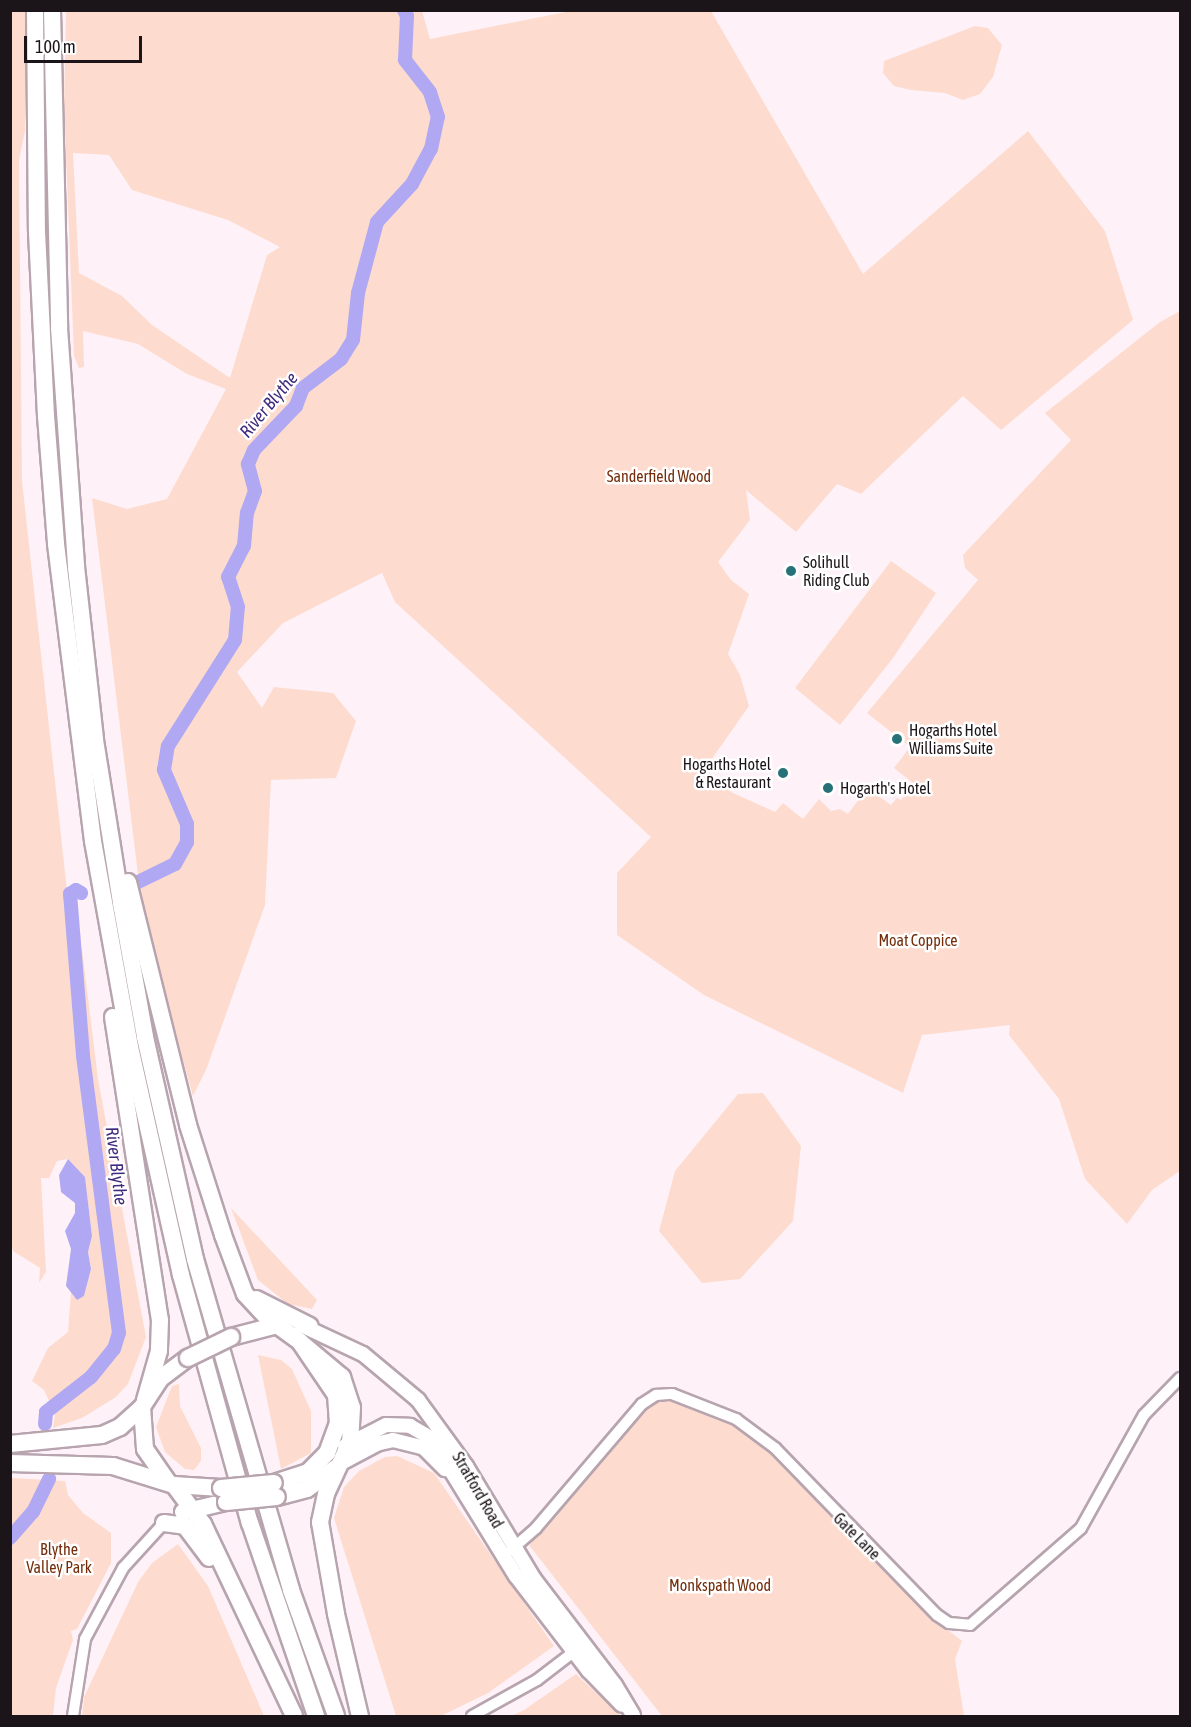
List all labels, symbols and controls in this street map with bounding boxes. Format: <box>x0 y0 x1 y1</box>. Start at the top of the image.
scale bar <box>27 24 146 62</box>
text: 100 m <box>35 36 76 57</box>
water label: River Blythe <box>235 368 303 442</box>
park label: Sanderfield Wood <box>607 466 711 486</box>
place label: Solihull Riding Club <box>803 552 870 590</box>
marker: Solihull Riding Club <box>784 564 798 578</box>
place label: Hogarths Hotel Williams Suite <box>909 720 997 758</box>
marker: Hogarths Hotel Williams Suite <box>890 732 904 746</box>
place label: Hogarths Hotel & Restaurant <box>683 754 771 792</box>
marker: Hogarths Hotel & Restaurant <box>776 766 790 780</box>
place label: Hogarth's Hotel <box>840 778 931 798</box>
marker: Hogarth's Hotel <box>821 781 835 795</box>
park label: Moat Coppice <box>878 930 958 950</box>
water label: River Blythe <box>100 1126 132 1206</box>
street label: Stratford Road <box>448 1449 508 1531</box>
street label: Gate Lane <box>830 1509 884 1563</box>
park label: Blythe Valley Park <box>26 1539 92 1577</box>
park label: Monkspath Wood <box>669 1575 771 1595</box>

